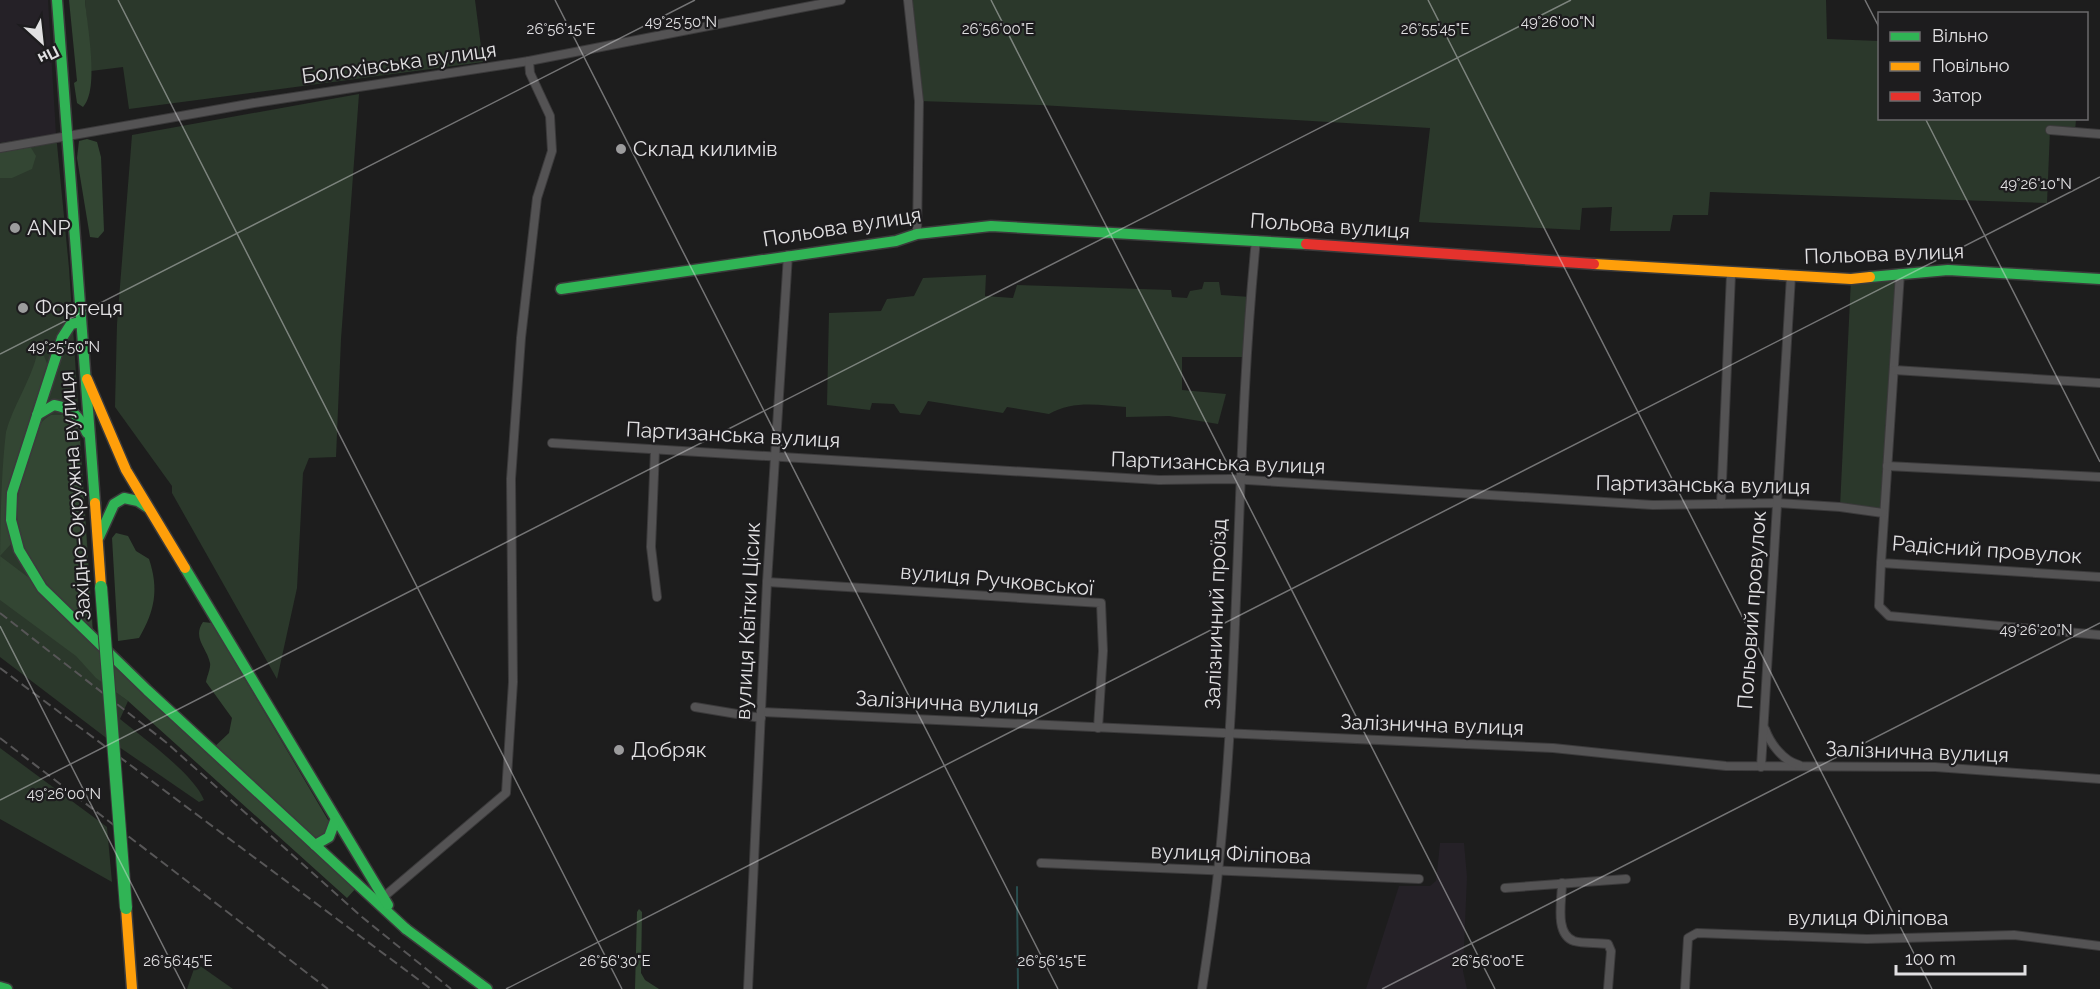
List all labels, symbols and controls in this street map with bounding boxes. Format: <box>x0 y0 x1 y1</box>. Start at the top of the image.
north arrow <box>12 12 72 72</box>
legend <box>1878 12 2088 120</box>
text: 49°25'50"N <box>645 13 717 31</box>
text: 49°26'00"N <box>1521 13 1595 31</box>
text: 26°56'15"E <box>527 20 595 38</box>
text: 26°56'00"E <box>962 20 1034 38</box>
text: 26°55'45"E <box>1401 20 1469 38</box>
text: Вільно <box>1932 25 1988 46</box>
street label: Болохівська вулиця <box>300 36 498 89</box>
text: Пн <box>35 42 62 68</box>
text: Повільно <box>1932 55 2010 76</box>
text: Затор <box>1932 85 1982 106</box>
place label: Склад килимів <box>633 136 778 161</box>
marker: Склад килимів <box>614 142 628 156</box>
text: 49°26'10"N <box>2000 175 2072 193</box>
street label: Польова вулиця <box>761 202 923 251</box>
street label: Польова вулиця <box>1249 207 1411 244</box>
place label: ANP <box>27 215 70 240</box>
marker: ANP <box>8 221 22 235</box>
street label: Польова вулиця <box>1803 238 1965 269</box>
place label: Фортеця <box>35 295 123 320</box>
marker: Фортеця <box>16 301 30 315</box>
text: 49°25'50"N <box>28 338 100 356</box>
street label: Західно-Окружна вулиця <box>53 370 96 622</box>
street label: Партизанська вулиця <box>625 416 841 453</box>
street label: Партизанська вулиця <box>1110 446 1326 479</box>
street label: Партизанська вулиця <box>1595 470 1811 499</box>
street label: Польовий провулок <box>1732 510 1771 710</box>
street label: Залізничний проїзд <box>1200 518 1231 710</box>
street label: вулиця Квітки Цісик <box>730 521 765 721</box>
street label: Радісний провулок <box>1891 530 2083 569</box>
street label: вулиця Ручковської <box>899 559 1095 600</box>
text: 49°26'20"N <box>1999 621 2073 639</box>
street label: Залізнична вулиця <box>855 685 1039 720</box>
street label: Залізнична вулиця <box>1340 709 1524 740</box>
street label: Залізнична вулиця <box>1825 736 2009 767</box>
place label: Добряк <box>631 737 707 762</box>
marker: Добряк <box>612 743 626 757</box>
text: 49°26'00"N <box>27 785 101 803</box>
street label: вулиця Філіпова <box>1150 838 1312 869</box>
street label: вулиця Філіпова <box>1788 905 1948 930</box>
scale bar <box>1896 938 2025 976</box>
text: 100 m <box>1905 948 1956 969</box>
text: 26°56'45"E <box>143 952 213 970</box>
text: 26°56'30"E <box>579 952 651 970</box>
text: 26°56'15"E <box>1018 952 1086 970</box>
text: 26°56'00"E <box>1452 952 1524 970</box>

